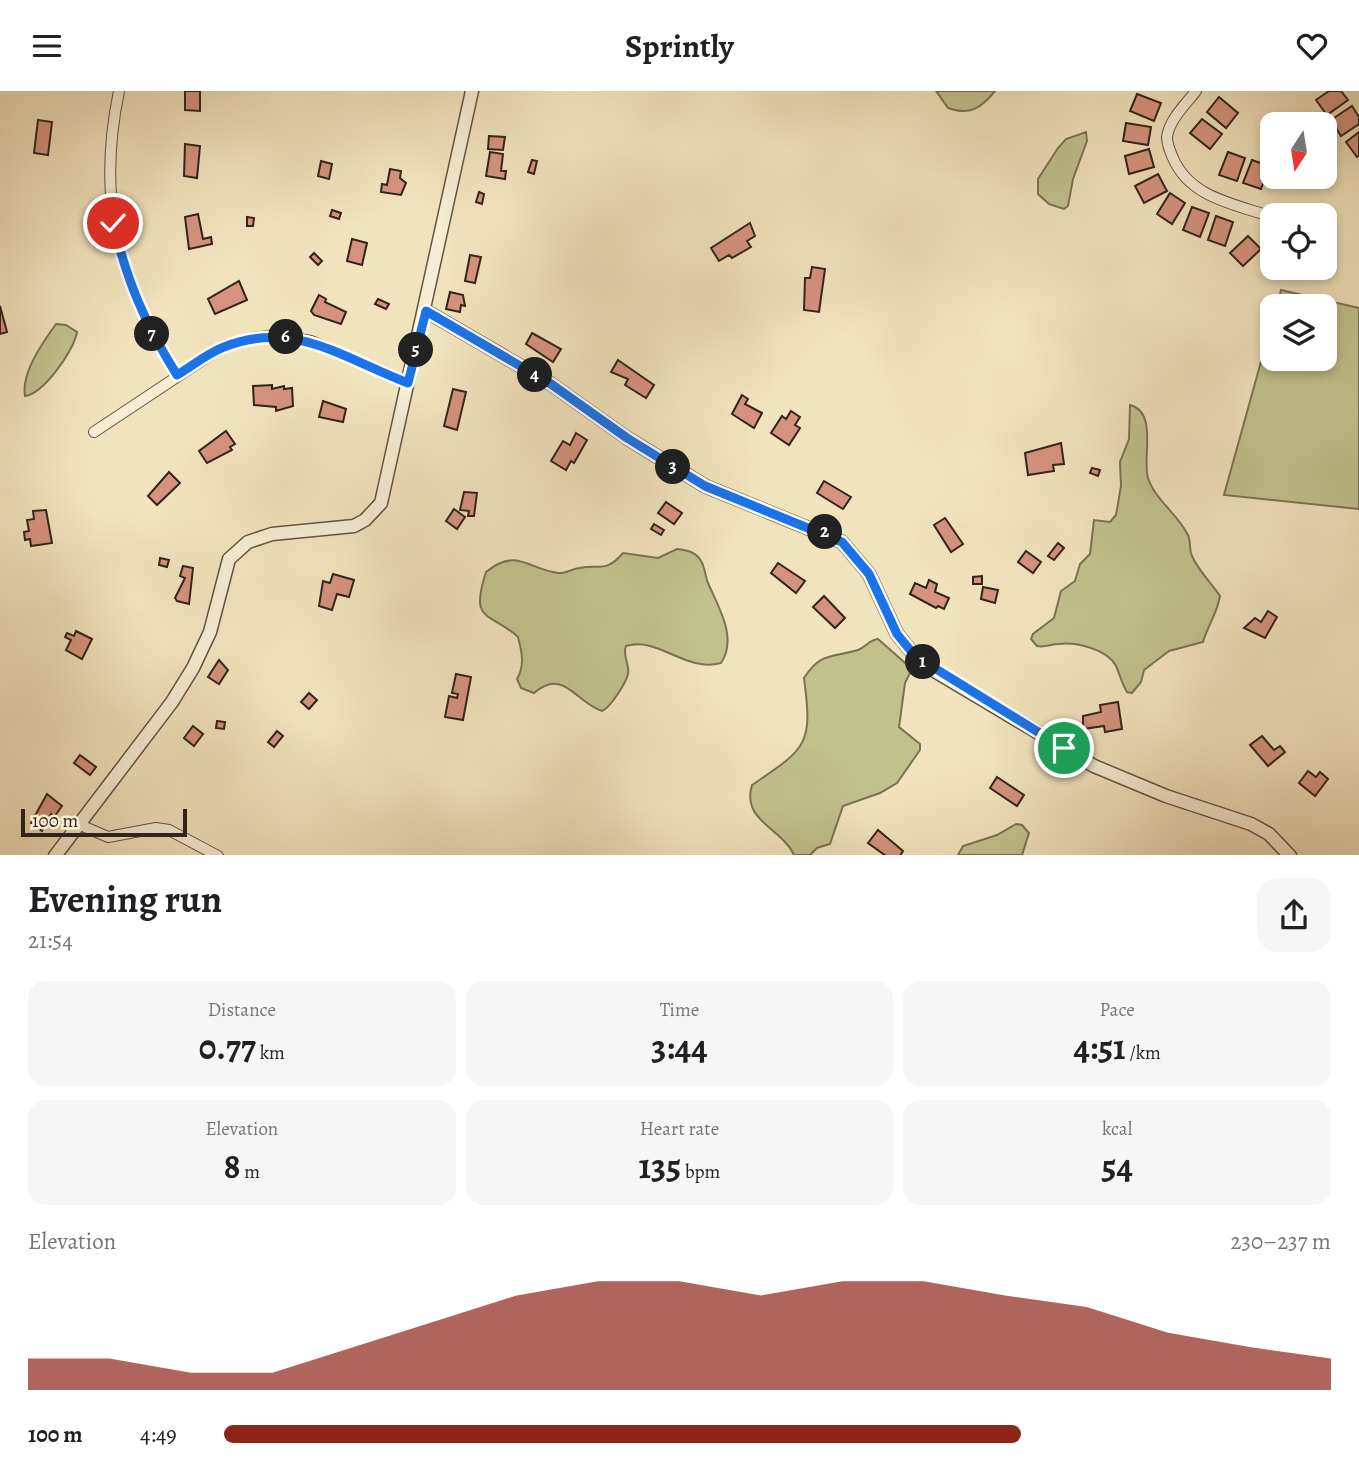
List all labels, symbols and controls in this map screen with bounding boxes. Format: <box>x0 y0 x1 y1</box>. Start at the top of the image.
text: Sprintly <box>625 24 734 68</box>
icon: menu <box>28 27 66 65</box>
icon: heart <box>1293 27 1331 65</box>
north arrow <box>1260 112 1337 189</box>
map controls <box>1260 112 1337 371</box>
pin <box>83 193 143 253</box>
button: locate <box>1260 203 1337 280</box>
icon: check <box>94 204 132 242</box>
button: layers <box>1260 294 1337 371</box>
pin: 7 <box>134 317 170 351</box>
text: 7 <box>147 320 156 346</box>
pin: 6 <box>268 320 304 355</box>
text: 6 <box>281 323 290 349</box>
pin: 5 <box>398 333 434 367</box>
text: 5 <box>411 336 420 362</box>
pin: 4 <box>518 357 552 393</box>
text: 4 <box>530 361 539 387</box>
pin: 3 <box>656 449 690 485</box>
text: 3 <box>668 453 677 479</box>
pin: 2 <box>808 515 842 549</box>
text: 2 <box>820 518 829 544</box>
pin: 1 <box>906 645 940 679</box>
text: 1 <box>919 648 926 674</box>
pin <box>1034 718 1094 778</box>
icon: arrive <box>1045 729 1083 767</box>
scale bar <box>21 807 187 838</box>
text: 100 m <box>32 808 78 834</box>
text: Evening run <box>28 873 222 925</box>
button: share <box>1257 878 1331 952</box>
text: 21:54 <box>28 925 73 956</box>
text: Distance <box>208 997 276 1023</box>
text: Time <box>660 997 699 1023</box>
text: Pace <box>1100 997 1135 1023</box>
text: 0.77 <box>199 1023 256 1071</box>
text: 3:44 <box>651 1023 708 1071</box>
text: 4:51 <box>1073 1023 1126 1071</box>
text: km <box>256 1040 285 1066</box>
text: /km <box>1126 1040 1161 1066</box>
text: Elevation <box>205 1116 278 1142</box>
text: Heart rate <box>640 1116 719 1142</box>
text: kcal <box>1102 1116 1132 1142</box>
text: 8 <box>224 1142 240 1190</box>
text: 135 <box>639 1142 681 1190</box>
text: 54 <box>1101 1142 1133 1190</box>
text: m <box>240 1159 260 1185</box>
text: bpm <box>681 1159 720 1185</box>
text: Elevation <box>28 1226 116 1257</box>
text: 230–237 m <box>1230 1226 1331 1257</box>
text: 100 m <box>28 1419 83 1450</box>
text: 4:49 <box>140 1419 177 1450</box>

